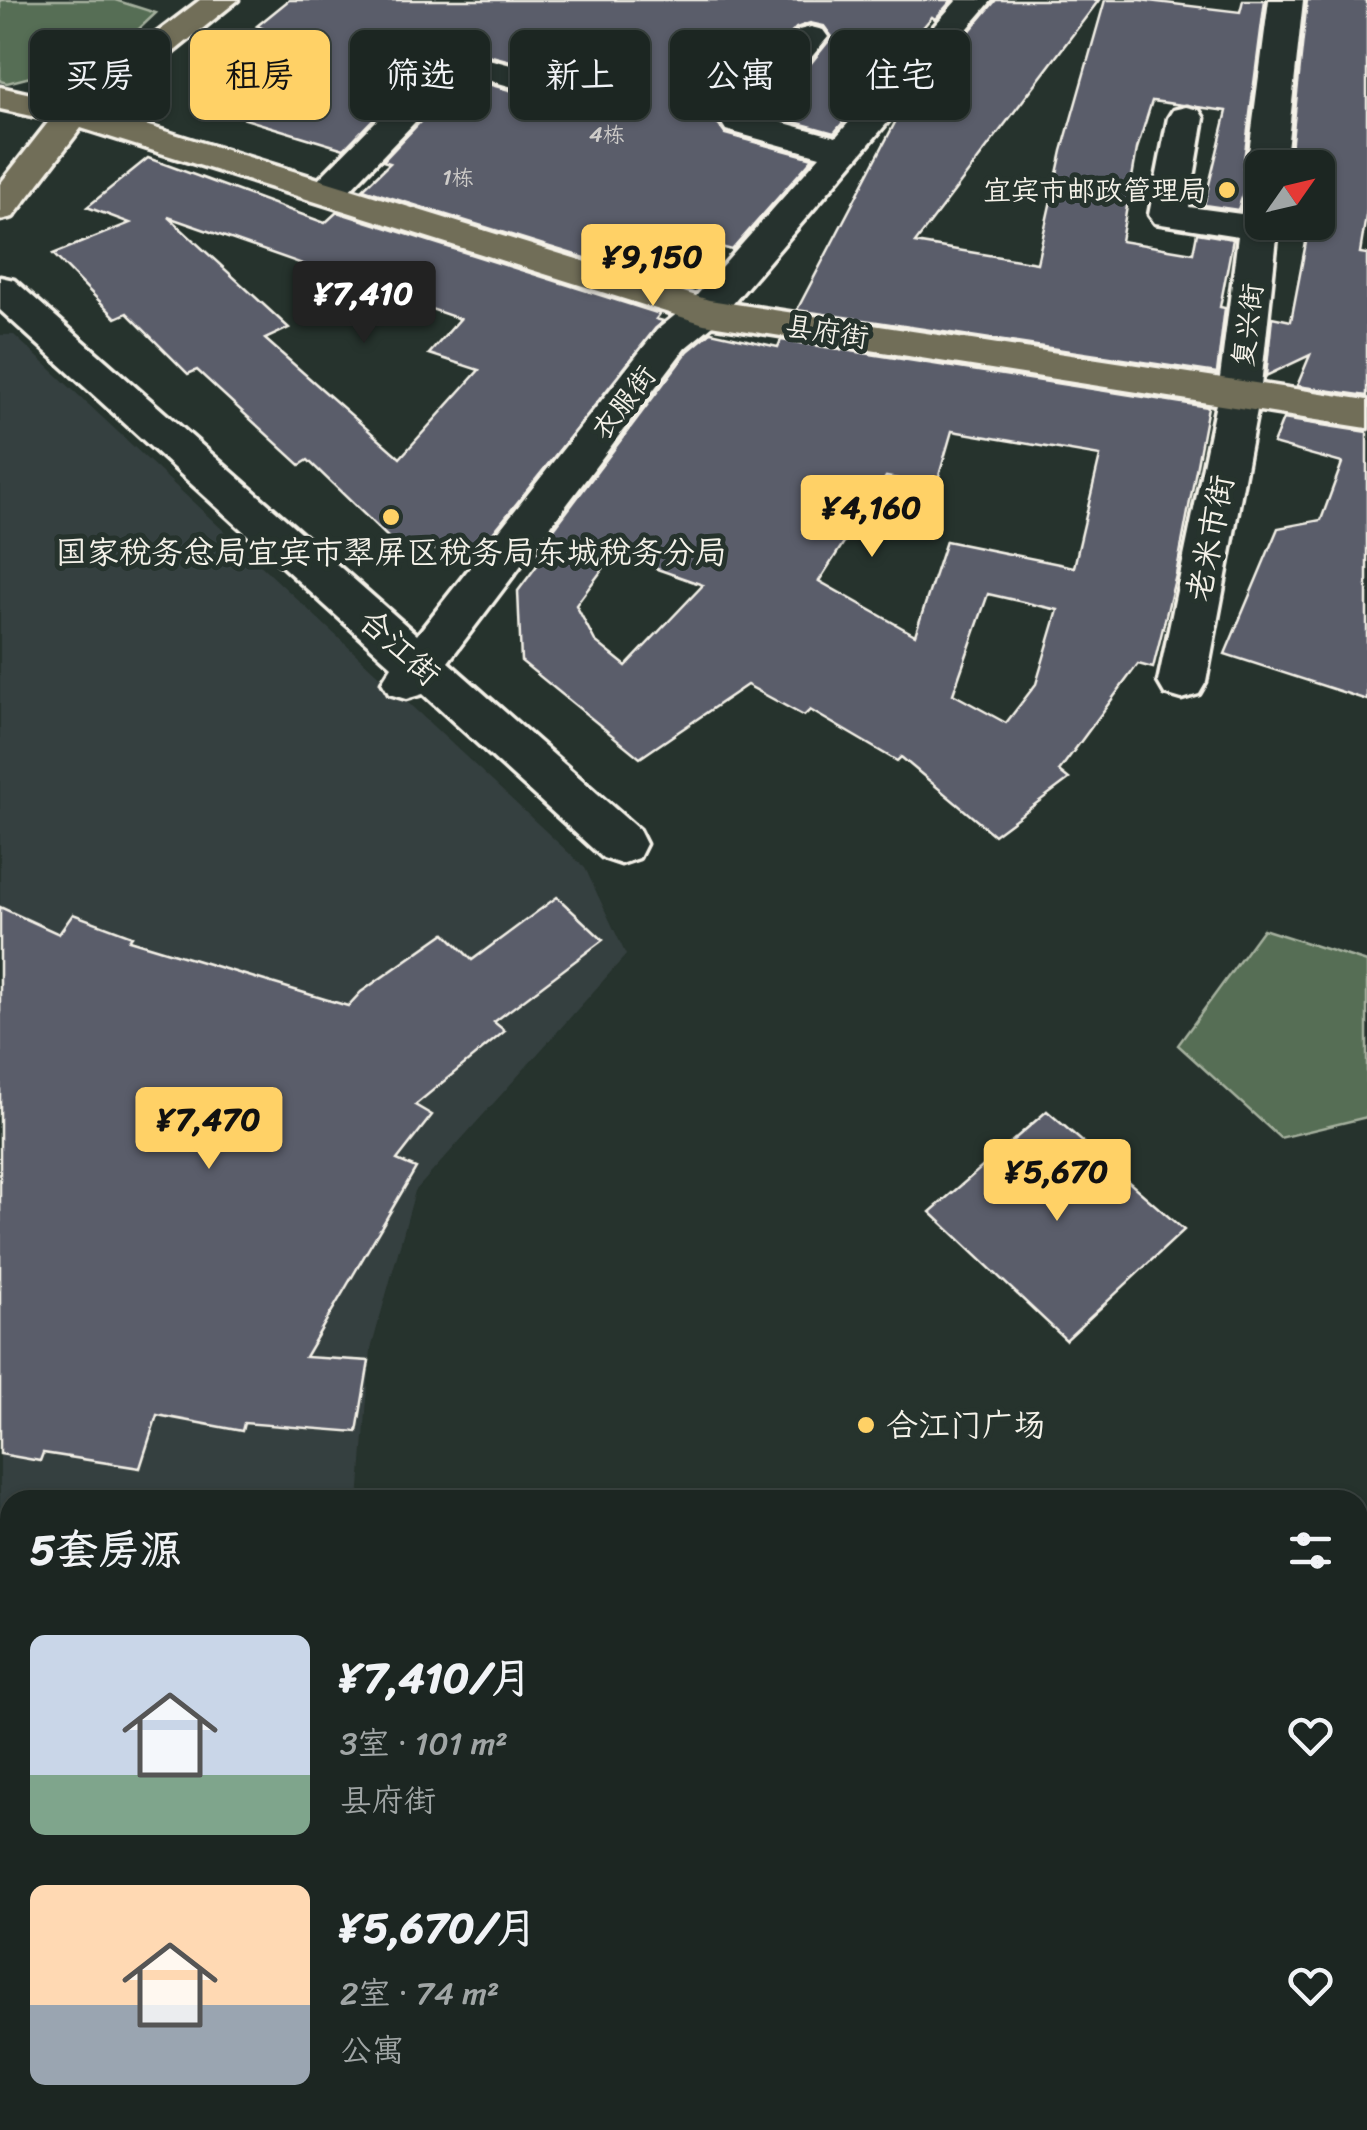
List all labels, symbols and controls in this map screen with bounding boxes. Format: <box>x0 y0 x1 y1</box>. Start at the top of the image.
chip: 买房 <box>30 30 170 120</box>
chip: 租房 <box>190 30 330 120</box>
chip: 筛选 <box>350 30 490 120</box>
chip: 新上 <box>510 30 650 120</box>
chip: 公寓 <box>670 30 810 120</box>
chip: 住宅 <box>830 30 970 120</box>
house number: 4栋 <box>589 115 625 154</box>
north arrow <box>1245 150 1335 240</box>
map controls <box>1245 150 1335 240</box>
house number: 1栋 <box>442 158 474 197</box>
place label: 宜宾市邮政管理局 <box>983 166 1207 215</box>
marker: 宜宾市邮政管理局 <box>1216 179 1238 201</box>
pin: ¥9,150 <box>572 224 734 309</box>
text: ¥9,150 <box>603 228 703 285</box>
pin: ¥7,410 <box>283 261 445 346</box>
text: ¥7,410 <box>315 265 413 322</box>
street label: 复兴街 <box>1218 280 1277 370</box>
street label: 县府街 <box>782 301 872 362</box>
street label: 衣服街 <box>578 354 669 450</box>
street label: 老米市街 <box>1170 470 1251 606</box>
pin: ¥4,160 <box>791 475 953 560</box>
text: ¥4,160 <box>823 479 921 536</box>
marker: 国家税务总局宜宾市翠屏区税务局东城税务分局 <box>380 506 402 528</box>
place label: 国家税务总局宜宾市翠屏区税务局东城税务分局 <box>55 524 727 581</box>
street label: 合江街 <box>345 594 454 701</box>
pin: ¥7,470 <box>128 1087 290 1172</box>
text: ¥7,470 <box>157 1091 261 1148</box>
pin: ¥5,670 <box>976 1139 1138 1224</box>
text: ¥5,670 <box>1006 1143 1108 1200</box>
place label: 合江门广场 <box>886 1397 1046 1454</box>
marker: 合江门广场 <box>855 1414 877 1436</box>
text: 5套房源 <box>30 1513 182 1587</box>
icon: filters <box>1283 1523 1338 1578</box>
text: ¥7,410/月 <box>340 1641 532 1715</box>
icon: home <box>110 1675 230 1795</box>
icon: heart <box>1283 1708 1338 1763</box>
text: 3室 · 101 m² <box>340 1715 508 1772</box>
text: 县府街 <box>340 1772 436 1829</box>
text: ¥5,670/月 <box>340 1891 537 1965</box>
icon: home <box>110 1925 230 2045</box>
icon: heart <box>1283 1958 1338 2013</box>
text: 2室 · 74 m² <box>340 1965 499 2022</box>
text: 公寓 <box>340 2022 404 2079</box>

